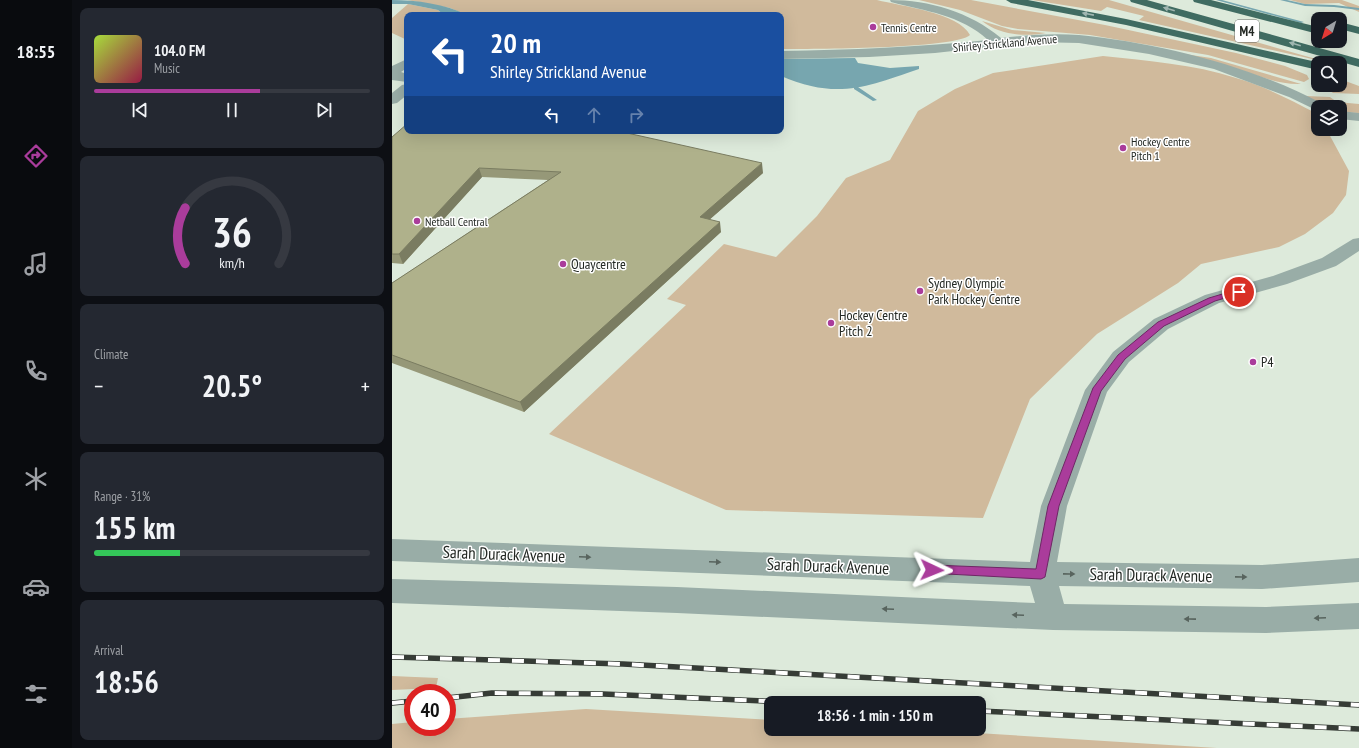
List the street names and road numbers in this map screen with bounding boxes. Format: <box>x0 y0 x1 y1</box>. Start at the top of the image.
road number: M4 <box>1235 20 1259 42</box>
street label: Shirley Strickland Avenue <box>952 31 1058 55</box>
street label: Sarah Durack Avenue <box>442 541 566 567</box>
street label: Sarah Durack Avenue <box>766 553 890 579</box>
street label: Sarah Durack Avenue <box>1089 563 1213 587</box>

